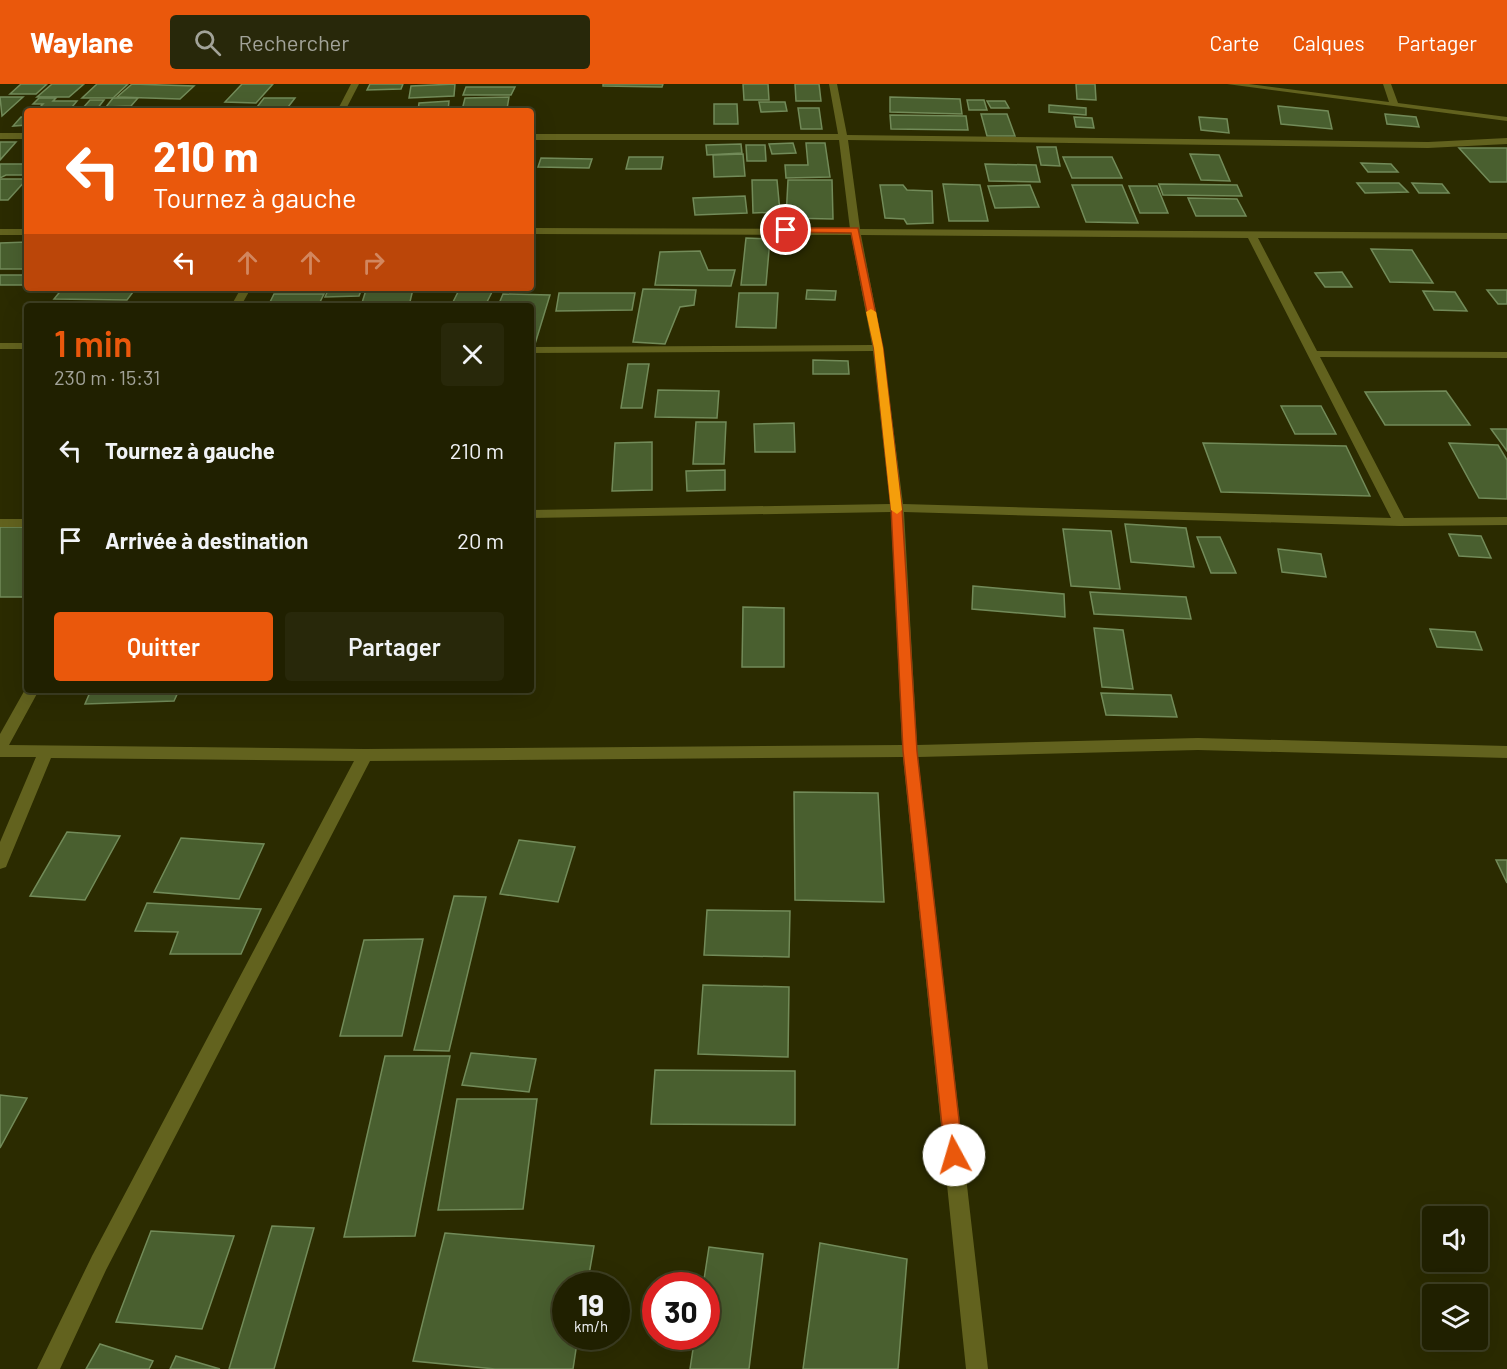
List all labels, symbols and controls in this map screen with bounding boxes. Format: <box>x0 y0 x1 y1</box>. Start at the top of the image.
search box <box>170 15 590 69</box>
text: Waylane <box>30 25 134 59</box>
icon: search <box>191 26 224 59</box>
text: Rechercher <box>239 29 349 55</box>
text: Carte <box>1210 30 1259 55</box>
text: Calques <box>1292 30 1365 55</box>
text: Partager <box>1398 30 1477 55</box>
text: 210 m <box>153 130 259 180</box>
icon: left <box>54 132 132 210</box>
text: Tournez à gauche <box>153 181 356 213</box>
pin <box>760 204 811 255</box>
icon: arrive <box>769 213 802 246</box>
icon: left <box>168 246 201 279</box>
icon: ahead <box>231 246 264 279</box>
icon: ahead <box>294 246 327 279</box>
icon: right <box>357 246 390 279</box>
text: 1 min <box>54 321 133 364</box>
button: close <box>441 323 504 386</box>
text: 230 m · 15:31 <box>54 365 160 389</box>
icon: left <box>54 434 87 467</box>
text: Tournez à gauche <box>105 437 275 463</box>
text: 210 m <box>450 437 504 463</box>
icon: arrive <box>54 524 87 557</box>
text: Arrivée à destination <box>105 527 308 553</box>
text: 20 m <box>457 527 504 553</box>
button: Quitter <box>54 612 273 681</box>
button: Partager <box>285 612 504 681</box>
position arrow <box>922 1123 986 1187</box>
map controls <box>1422 1206 1488 1350</box>
button: sound <box>1422 1206 1488 1272</box>
speed limit sign: 30 <box>642 1272 720 1350</box>
button: layers <box>1422 1284 1488 1350</box>
text: 19 <box>578 1286 604 1322</box>
text: km/h <box>574 1317 608 1335</box>

